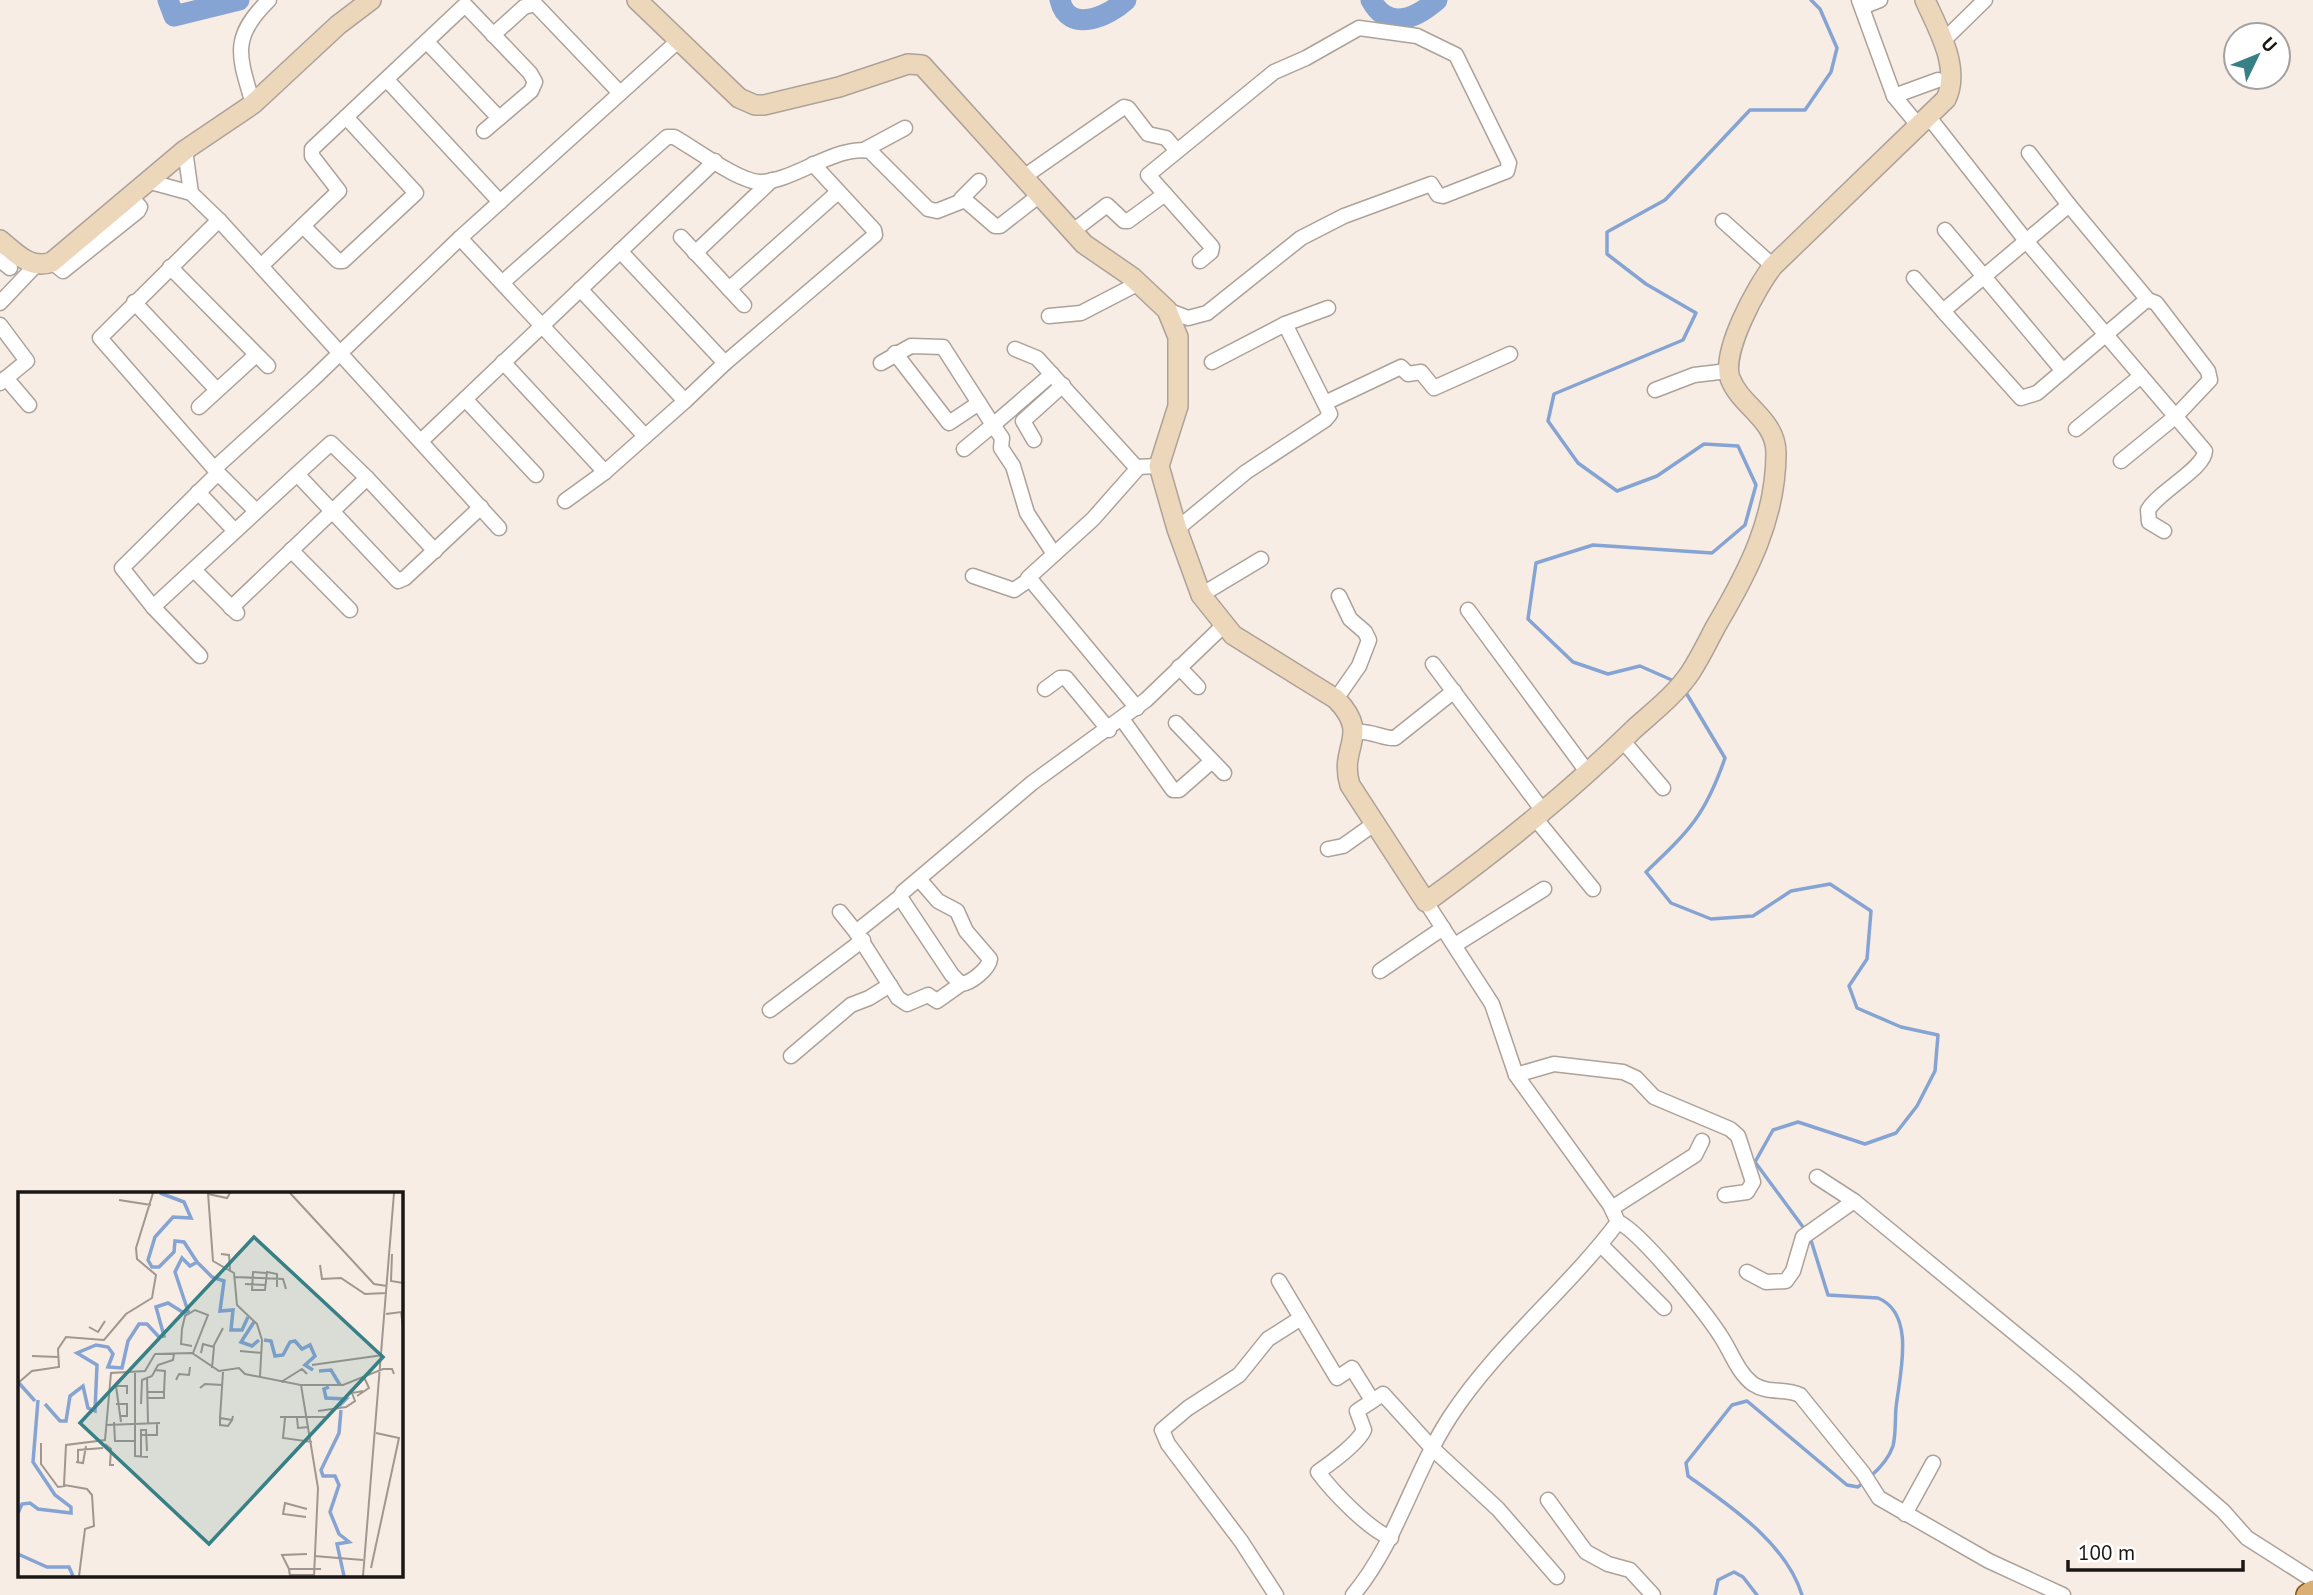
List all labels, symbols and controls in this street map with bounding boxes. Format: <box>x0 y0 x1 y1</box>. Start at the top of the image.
north arrow <box>2222 21 2292 91</box>
text: U <box>2257 32 2282 57</box>
inset map <box>18 1192 402 1578</box>
scale bar <box>2068 1528 2243 1572</box>
text: 100 m <box>2078 1539 2135 1566</box>

